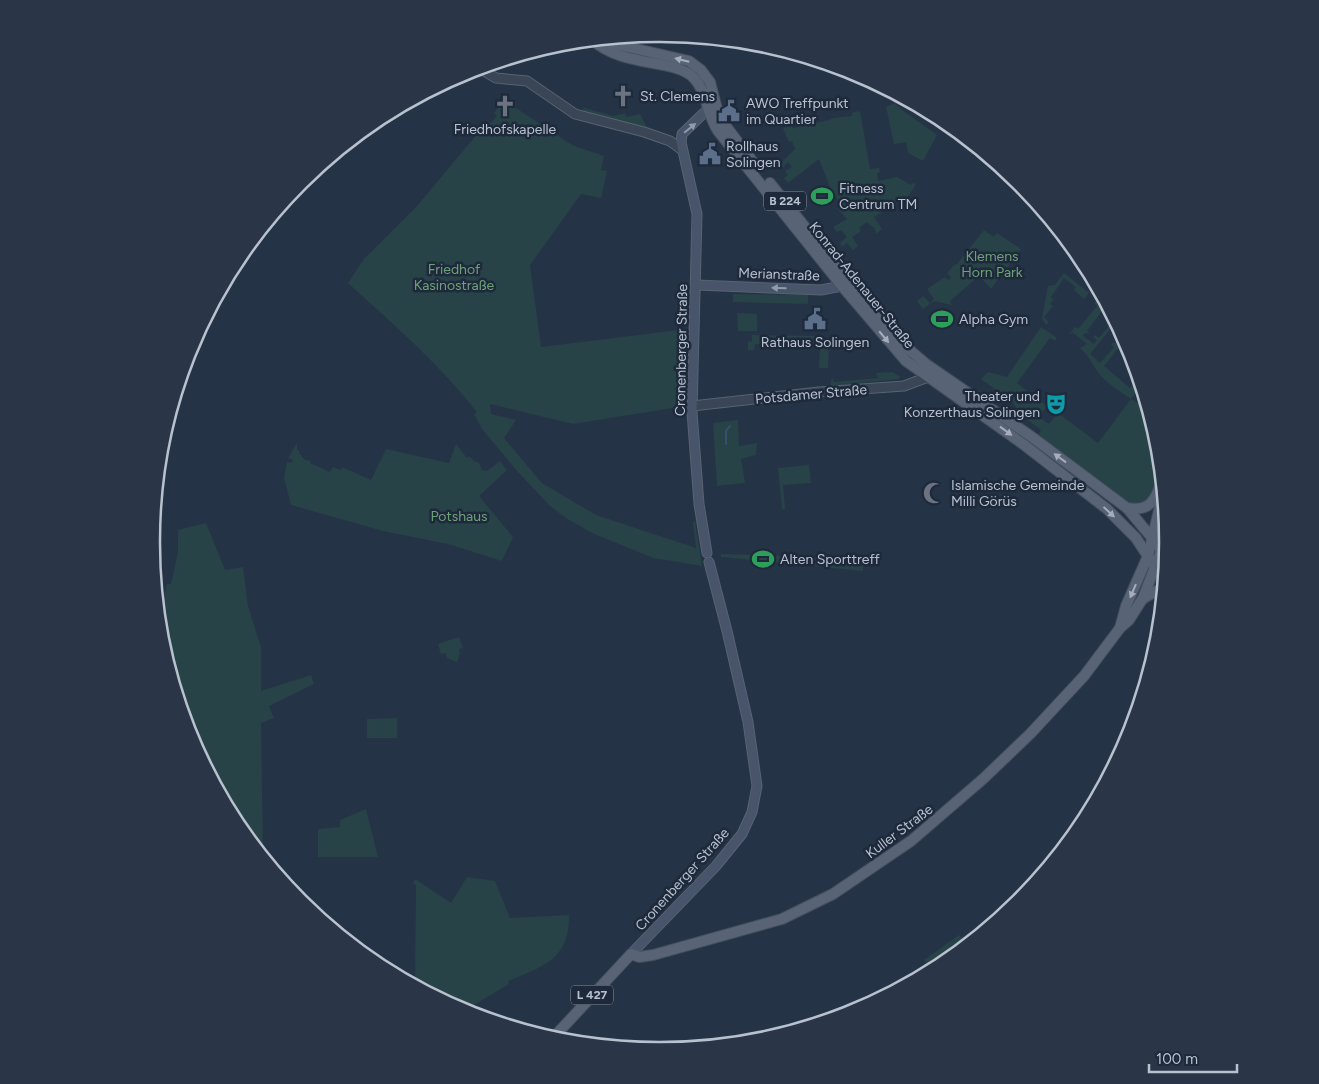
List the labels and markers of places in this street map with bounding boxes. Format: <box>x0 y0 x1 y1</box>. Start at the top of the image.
church icon: St. Clemens <box>610 83 636 109</box>
place label: St. Clemens <box>640 88 715 105</box>
church icon: Friedhofskapelle <box>492 93 518 119</box>
place label: AWO Treffpunkt im Quartier <box>746 95 849 128</box>
public building icon: AWO Treffpunkt im Quartier <box>716 98 742 124</box>
place label: Friedhofskapelle <box>454 121 557 138</box>
place label: Rollhaus Solingen <box>726 138 781 171</box>
public building icon: Rollhaus Solingen <box>697 141 723 167</box>
place label: Fitness Centrum TM <box>839 180 917 213</box>
sports icon: Fitness Centrum TM <box>809 183 835 209</box>
public building icon: Rathaus Solingen <box>802 306 828 332</box>
sports icon: Alpha Gym <box>929 306 955 332</box>
place label: Alpha Gym <box>959 311 1028 328</box>
place label: Rathaus Solingen <box>761 334 869 351</box>
place label: Theater und Konzerthaus Solingen <box>904 388 1040 421</box>
theatre icon: Theater und Konzerthaus Solingen <box>1043 391 1069 417</box>
place label: Islamische Gemeinde Milli Görüs <box>951 477 1085 510</box>
mosque icon: Islamische Gemeinde Milli Görüs <box>921 480 947 506</box>
sports icon: Alten Sporttreff <box>750 546 776 572</box>
place label: Alten Sporttreff <box>780 551 881 568</box>

